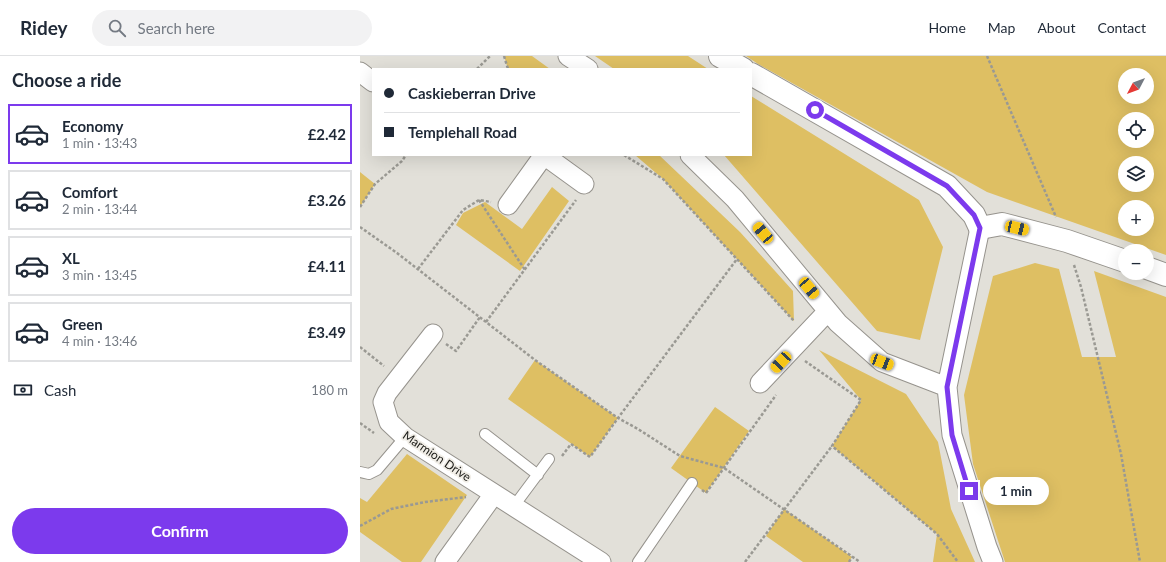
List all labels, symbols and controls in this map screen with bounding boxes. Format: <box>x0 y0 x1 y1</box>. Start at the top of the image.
search box <box>92 10 372 46</box>
text: Ridey <box>20 16 68 39</box>
icon: search <box>106 17 128 39</box>
text: Search here <box>138 19 215 37</box>
text: Home <box>928 19 966 36</box>
text: Map <box>988 19 1015 36</box>
text: About <box>1037 19 1075 36</box>
text: Contact <box>1097 19 1146 36</box>
north arrow <box>1118 68 1154 104</box>
map controls <box>1118 68 1154 280</box>
text: Choose a ride <box>12 69 121 91</box>
text: Caskieberran Drive <box>408 84 536 102</box>
route start <box>806 101 824 119</box>
button: locate <box>1118 112 1154 148</box>
icon: car <box>14 116 50 152</box>
text: Economy <box>62 117 123 135</box>
text: Templehall Road <box>408 123 517 141</box>
text: £2.42 <box>308 125 346 143</box>
text: 1 min · 13:43 <box>62 135 137 151</box>
button: layers <box>1118 156 1154 192</box>
icon: car <box>14 182 50 218</box>
text: Comfort <box>62 183 118 201</box>
text: £3.26 <box>308 191 346 209</box>
button: + <box>1118 200 1154 236</box>
text: 2 min · 13:44 <box>62 201 137 217</box>
car <box>1004 219 1030 237</box>
car <box>751 220 775 246</box>
button: − <box>1118 244 1154 280</box>
icon: car <box>14 248 50 284</box>
text: XL <box>62 249 80 267</box>
text: £4.11 <box>308 257 346 275</box>
text: 3 min · 13:45 <box>62 267 137 283</box>
car <box>797 275 821 301</box>
icon: car <box>14 314 50 350</box>
text: Green <box>62 315 103 333</box>
text: £3.49 <box>308 323 346 341</box>
text: 4 min · 13:46 <box>62 333 137 349</box>
car <box>768 349 794 375</box>
car <box>869 352 895 372</box>
icon: cash <box>12 379 34 401</box>
text: Cash <box>44 381 76 399</box>
text: 180 m <box>311 382 348 398</box>
street label: Marmion Drive <box>400 428 474 484</box>
callout: 1 min <box>983 477 1049 505</box>
route end <box>960 482 978 500</box>
text: 1 min <box>1000 483 1032 499</box>
button: Confirm <box>12 508 348 554</box>

